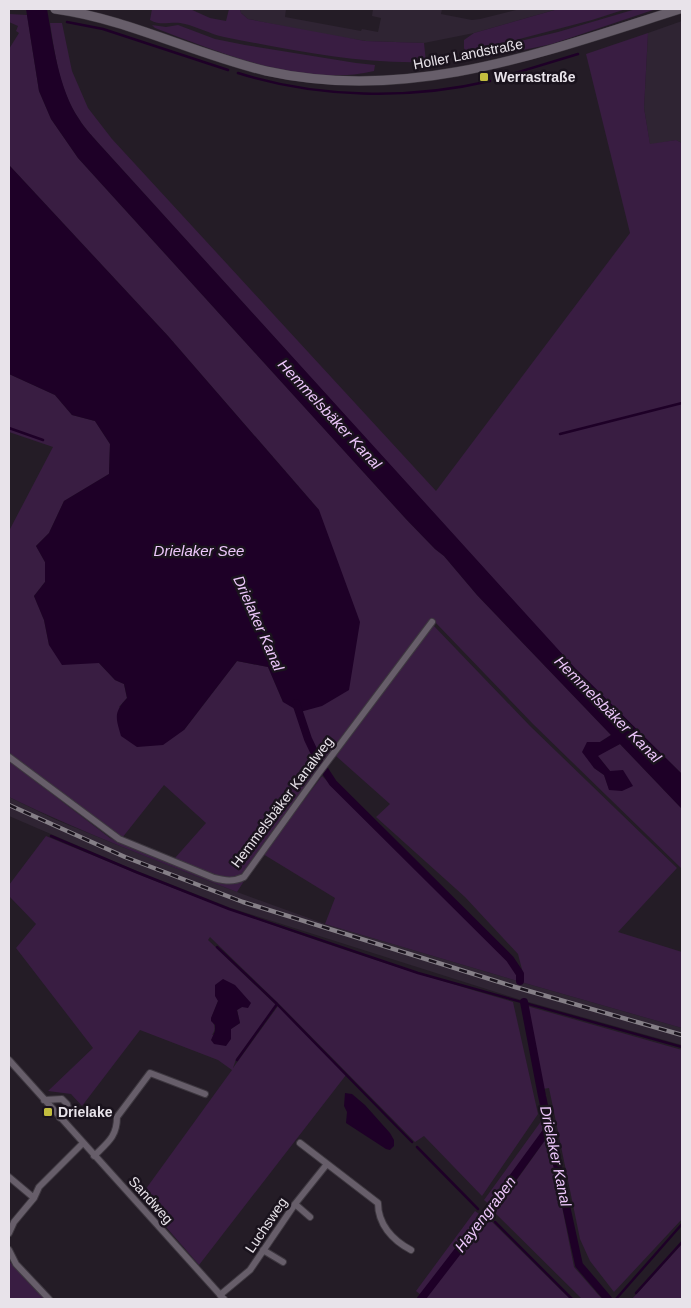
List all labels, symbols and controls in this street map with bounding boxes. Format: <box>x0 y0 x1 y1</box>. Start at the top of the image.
street label: Holler Landstraße <box>412 35 524 72</box>
place label: Werrastraße <box>494 69 576 85</box>
marker: Werrastraße <box>478 71 490 83</box>
water label: Hemmelsbäker Kanal <box>275 356 386 473</box>
water label: Drielaker See <box>154 542 244 559</box>
water label: Drielaker Kanal <box>230 573 288 674</box>
water label: Hemmelsbäker Kanal <box>551 652 665 766</box>
street label: Hemmelsbäker Kanalweg <box>228 733 336 871</box>
place label: Drielake <box>58 1104 113 1120</box>
water label: Drielaker Kanal <box>537 1104 575 1209</box>
marker: Drielake <box>42 1106 54 1118</box>
street label: Sandweg <box>126 1173 176 1227</box>
water label: Hayengraben <box>451 1173 519 1255</box>
street label: Luchsweg <box>242 1194 290 1256</box>

